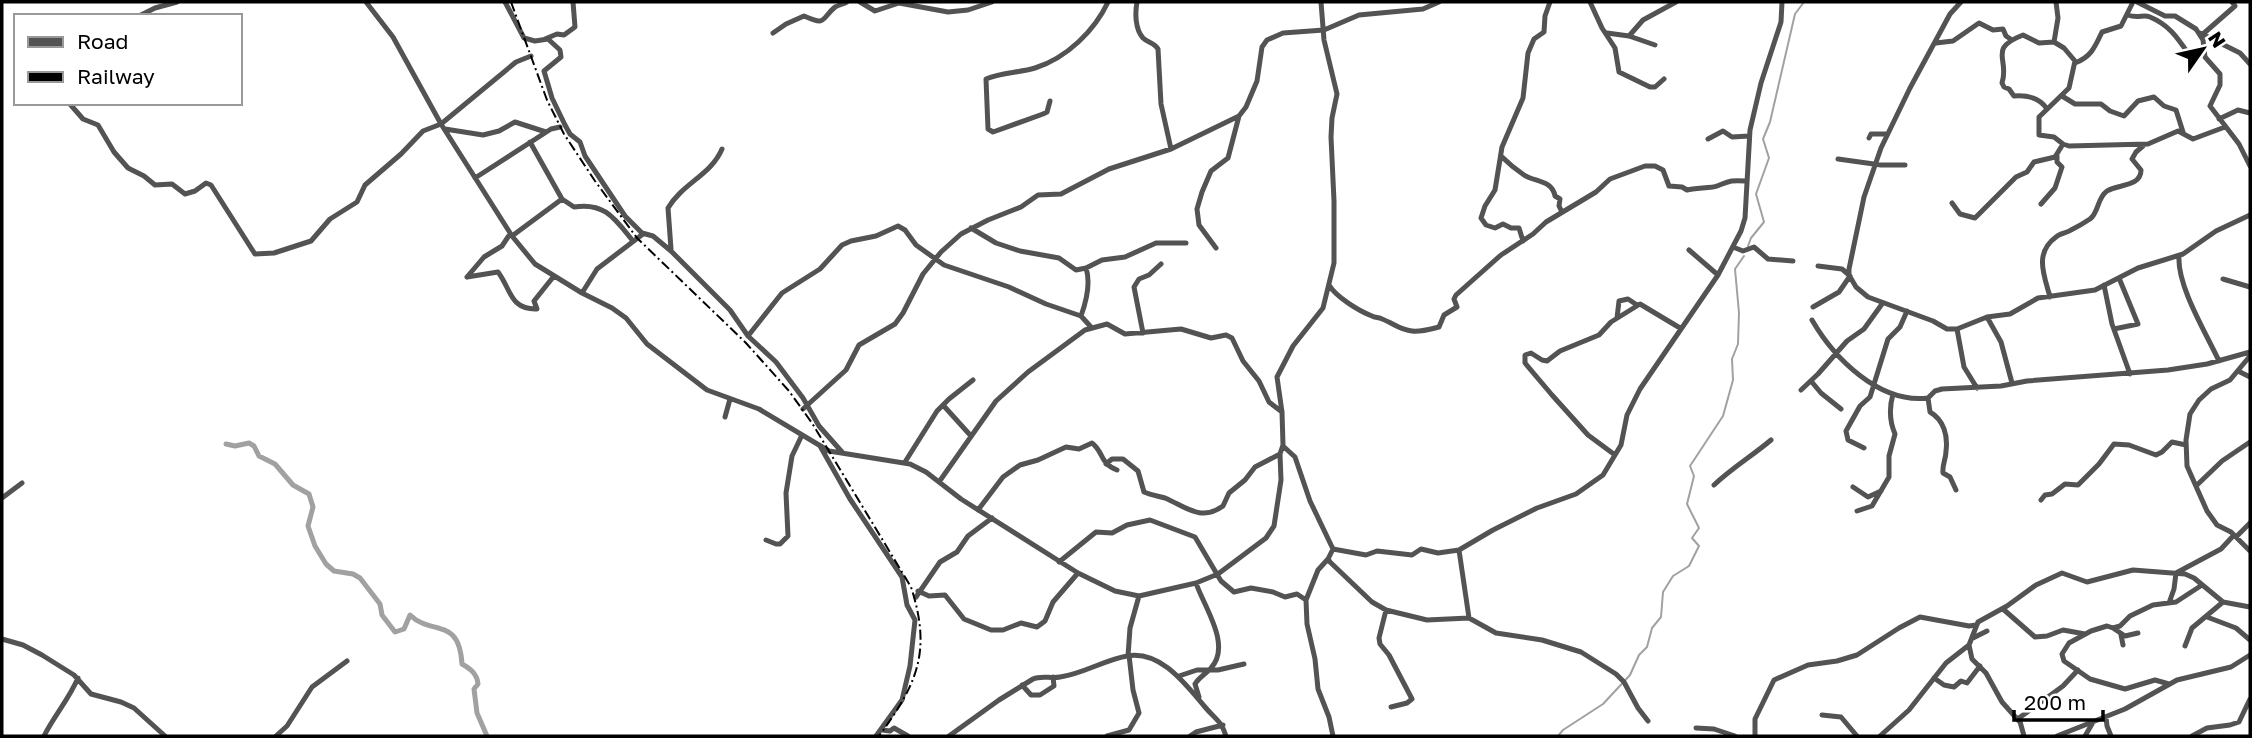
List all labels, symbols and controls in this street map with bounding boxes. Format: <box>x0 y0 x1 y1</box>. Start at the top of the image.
legend <box>14 14 242 105</box>
north arrow <box>2168 14 2238 84</box>
text: N <box>2204 27 2231 52</box>
text: Road <box>77 28 128 54</box>
text: Railway <box>77 63 155 89</box>
scale bar <box>2014 678 2103 722</box>
text: 200 m <box>2024 689 2086 715</box>

